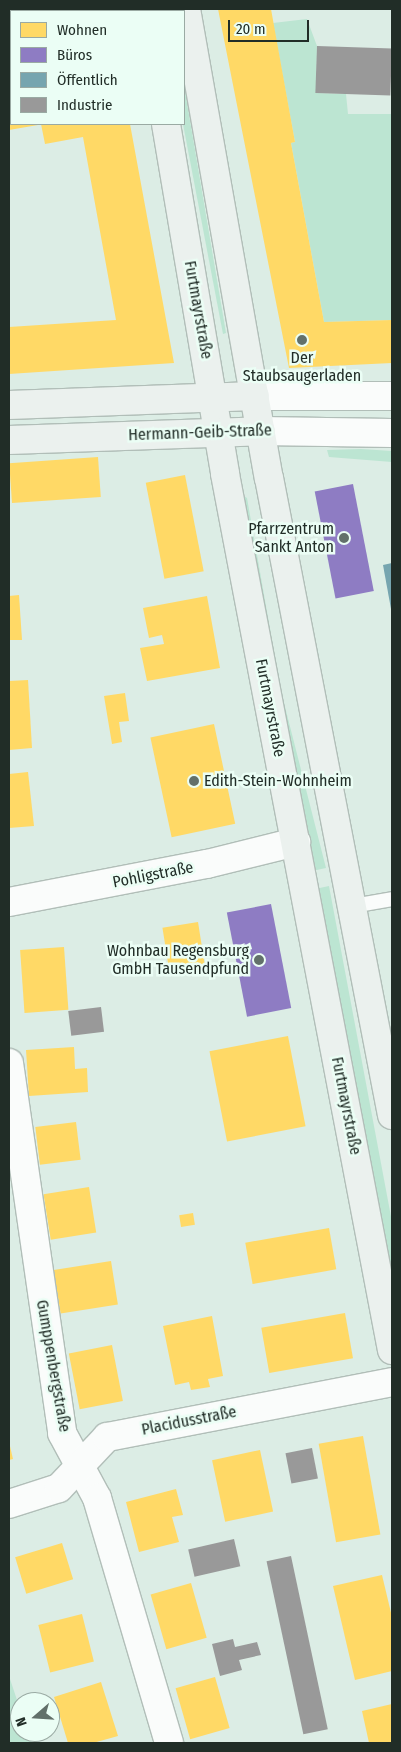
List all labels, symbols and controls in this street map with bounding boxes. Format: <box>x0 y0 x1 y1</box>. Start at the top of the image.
legend <box>10 10 185 125</box>
scale bar <box>231 10 312 42</box>
text: 20 m <box>236 20 266 38</box>
text: Wohnen <box>57 21 107 39</box>
text: Büros <box>57 46 92 64</box>
text: Öffentlich <box>57 71 118 89</box>
text: Industrie <box>57 96 112 114</box>
street label: Furtmayrstraße <box>180 259 216 361</box>
marker: Der Staubsaugerladen <box>296 334 308 346</box>
place label: Der Staubsaugerladen <box>243 348 361 386</box>
street label: Hermann-Geib-Straße <box>128 421 272 445</box>
place label: Pfarrzentrum Sankt Anton <box>248 519 334 557</box>
marker: Pfarrzentrum Sankt Anton <box>338 532 350 544</box>
street label: Furtmayrstraße <box>251 657 289 759</box>
place label: Edith-Stein-Wohnheim <box>204 771 352 791</box>
marker: Edith-Stein-Wohnheim <box>188 775 200 787</box>
street label: Pohligstraße <box>111 858 195 892</box>
place label: Wohnbau Regensburg GmbH Tausendpfund <box>107 941 249 979</box>
marker: Wohnbau Regensburg GmbH Tausendpfund <box>253 954 265 966</box>
street label: Furtmayrstraße <box>327 1055 365 1157</box>
street label: Gumppenbergstraße <box>32 1298 74 1434</box>
street label: Placidusstraße <box>140 1402 238 1440</box>
north arrow <box>10 1692 60 1742</box>
text: N <box>12 1715 31 1728</box>

